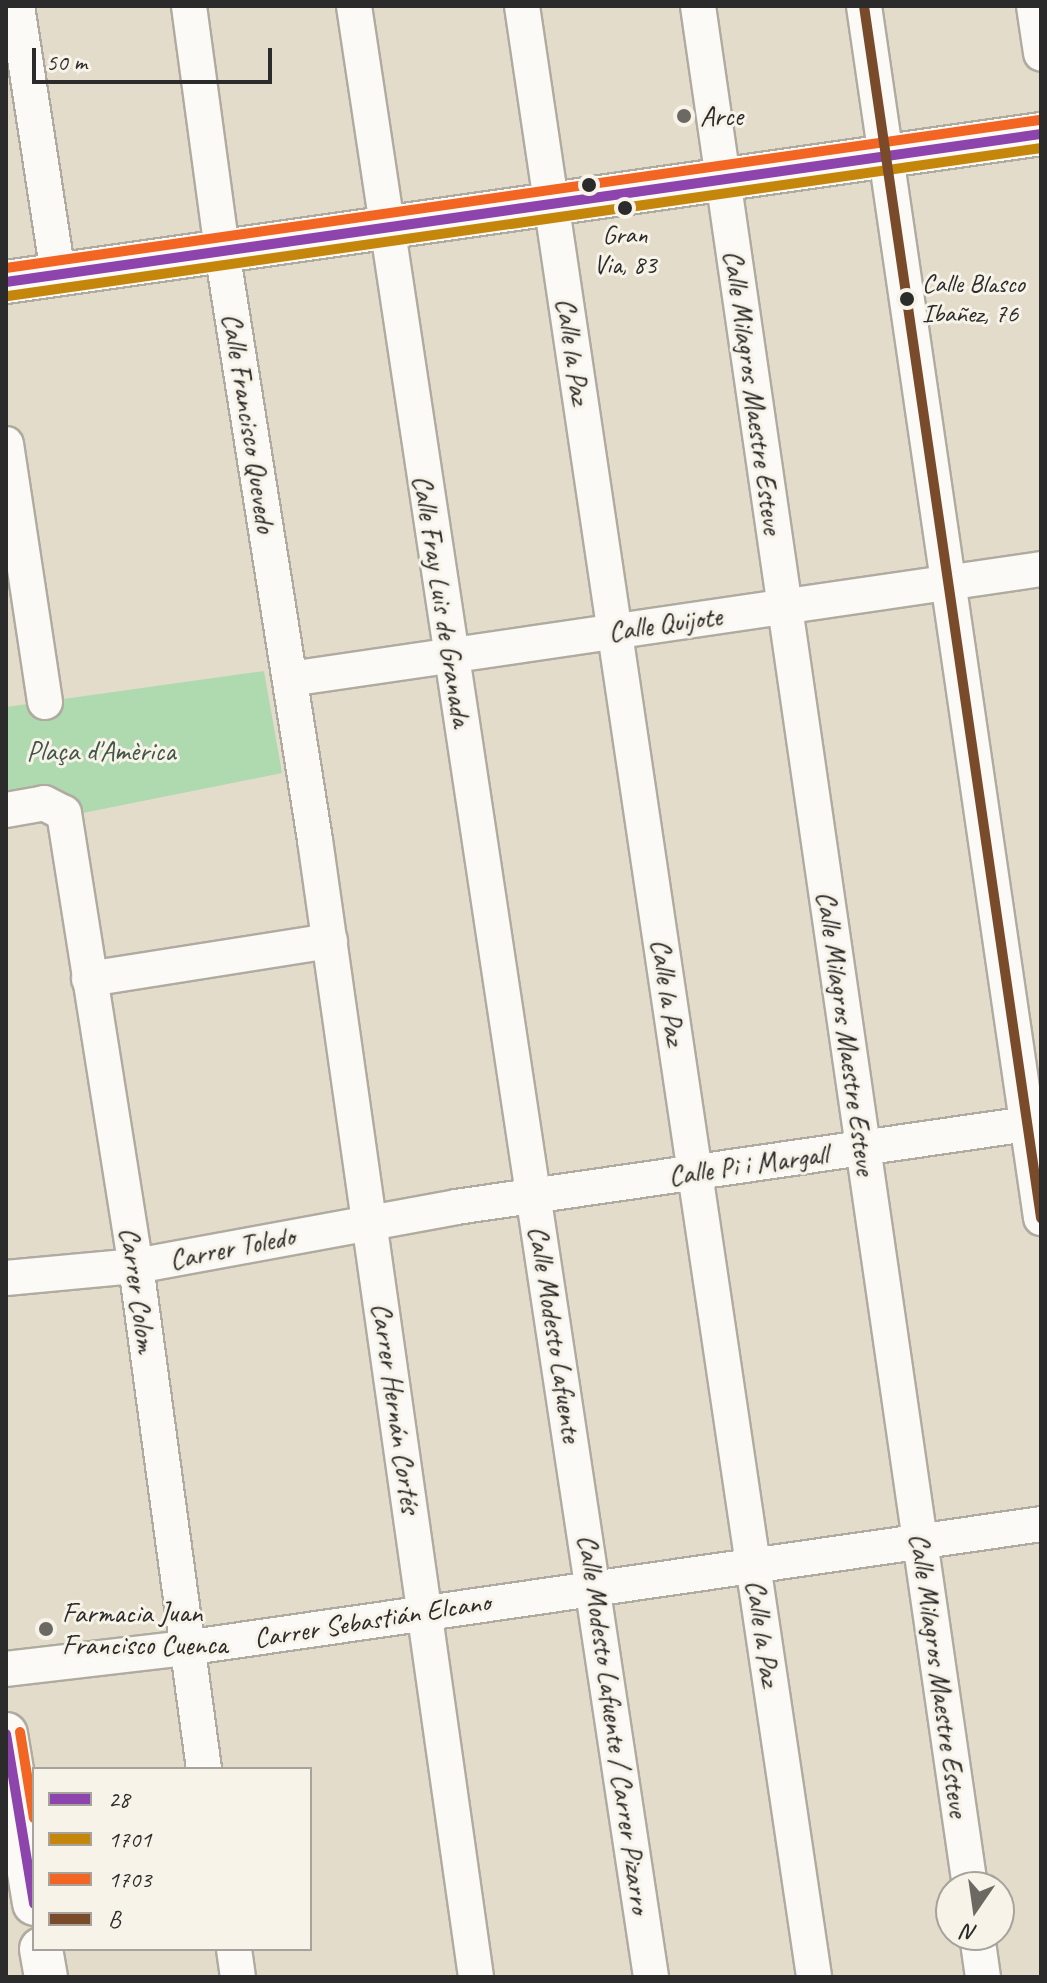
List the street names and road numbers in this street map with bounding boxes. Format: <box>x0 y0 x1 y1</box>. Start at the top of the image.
street label: Calle Milagros Maestre Esteve <box>716 248 790 536</box>
street label: Calle la Paz <box>549 295 597 407</box>
street label: Calle Francisco Quevedo <box>215 310 283 536</box>
street label: Calle Fray Luis de Granada <box>406 473 478 729</box>
street label: Calle Quijote <box>606 599 724 649</box>
street label: Calle Milagros Maestre Esteve <box>809 889 883 1177</box>
street label: Calle la Paz <box>644 936 692 1048</box>
street label: Calle Pi i Margall <box>666 1137 830 1193</box>
street label: Carrer Toledo <box>167 1219 297 1277</box>
street label: Calle Modesto Lafuente <box>521 1223 589 1445</box>
street label: Carrer Colom <box>113 1225 163 1355</box>
street label: Carrer Hernán Cortés <box>365 1301 427 1515</box>
street label: Calle Milagros Maestre Esteve <box>902 1531 976 1819</box>
street label: Calle Modesto Lafuente / Carrer Pizarro <box>571 1532 657 1916</box>
street label: Calle la Paz <box>739 1577 787 1689</box>
street label: Carrer Sebastián Elcano <box>252 1585 492 1655</box>

